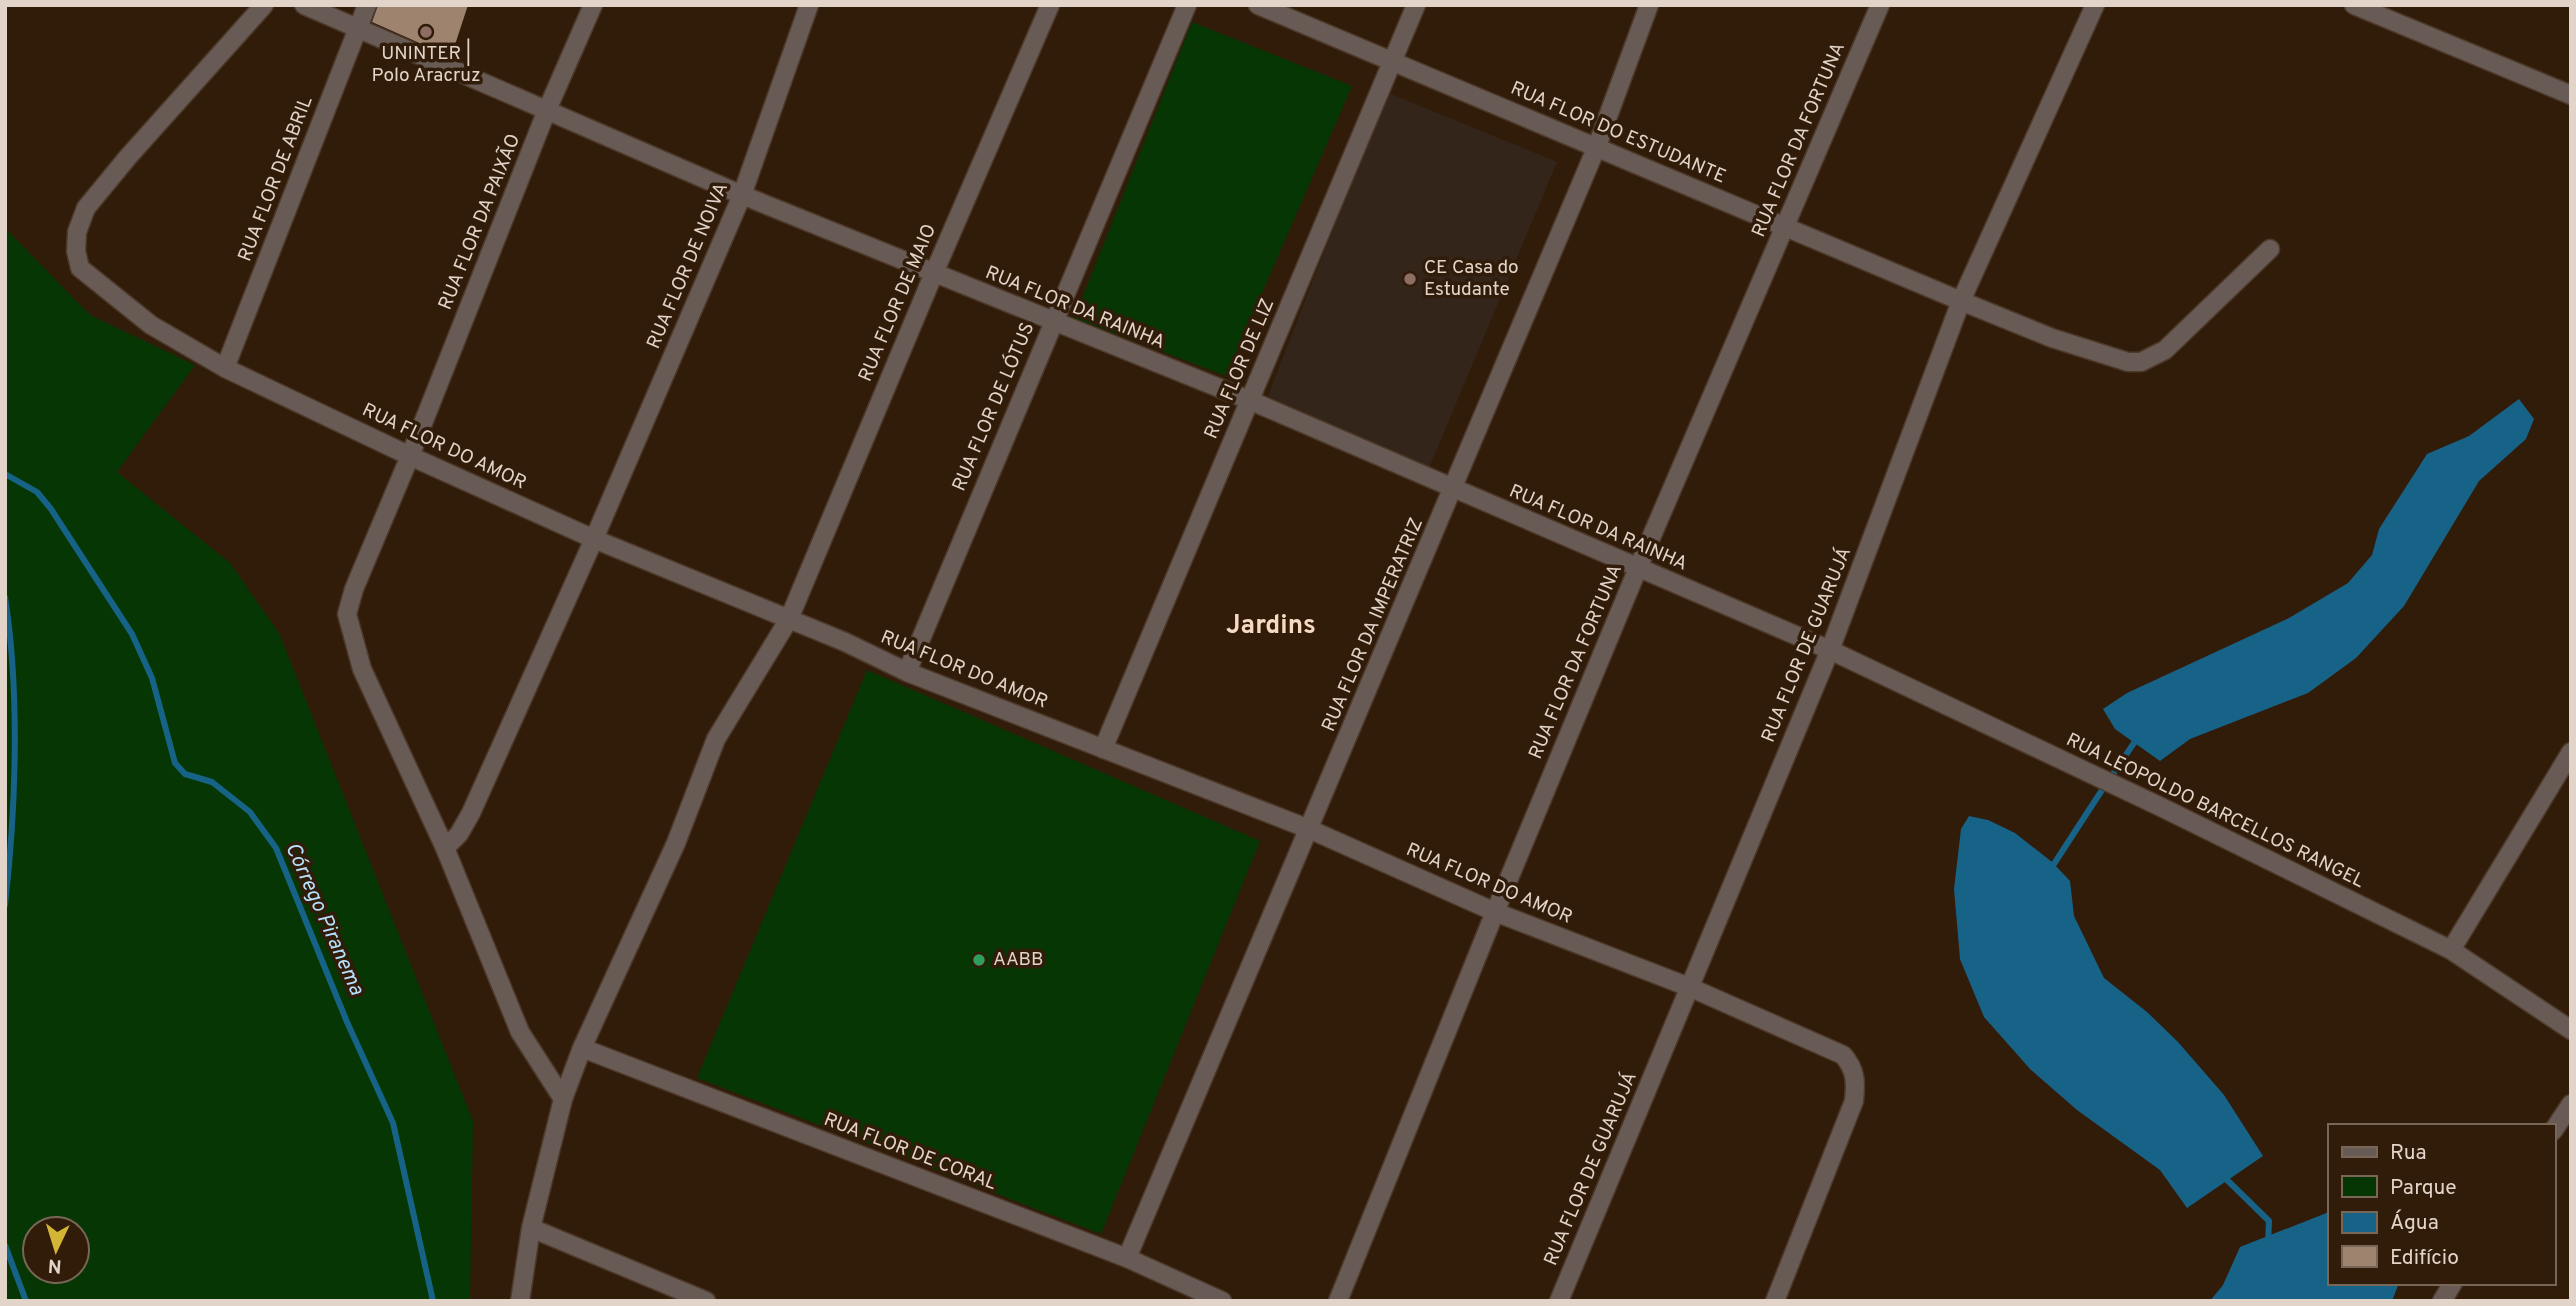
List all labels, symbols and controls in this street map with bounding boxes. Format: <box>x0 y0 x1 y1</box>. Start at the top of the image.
marker: UNINTER | Polo Aracruz <box>418 24 434 40</box>
place label: UNINTER | Polo Aracruz <box>371 38 481 88</box>
street label: RUA FLOR DA FORTUNA <box>1747 39 1851 241</box>
street label: RUA FLOR DO ESTUDANTE <box>1507 77 1729 189</box>
street label: RUA FLOR DE ABRIL <box>233 93 319 265</box>
street label: RUA FLOR DA PAIXÃO <box>433 130 526 314</box>
street label: RUA FLOR DE NOIVA <box>642 179 734 353</box>
street label: RUA FLOR DE MAIO <box>854 221 942 385</box>
place label: CE Casa do Estudante <box>1424 256 1519 302</box>
street label: RUA FLOR DA RAINHA <box>982 261 1168 355</box>
marker: CE Casa do Estudante <box>1402 271 1418 287</box>
street label: RUA FLOR DE LIZ <box>1200 295 1280 443</box>
street label: RUA FLOR DE LÓTUS <box>947 319 1040 495</box>
street label: RUA FLOR DO AMOR <box>358 398 530 496</box>
street label: RUA FLOR DA RAINHA <box>1505 480 1691 576</box>
street label: RUA FLOR DA IMPERATRIZ <box>1317 515 1429 735</box>
street label: RUA FLOR DE GUARUJÁ <box>1756 544 1857 746</box>
street label: RUA FLOR DA FORTUNA <box>1524 561 1628 763</box>
district label: Jardins <box>1226 610 1316 643</box>
street label: RUA FLOR DO AMOR <box>877 625 1051 715</box>
street label: RUA LEOPOLDO BARCELLOS RANGEL <box>2062 728 2368 894</box>
water label: Córrego Piranema <box>278 838 370 1000</box>
street label: RUA FLOR DO AMOR <box>1402 838 1576 930</box>
place label: AABB <box>993 948 1043 972</box>
marker: AABB <box>971 952 987 968</box>
street label: RUA FLOR DE GUARUJÁ <box>1538 1068 1643 1270</box>
street label: RUA FLOR DE CORAL <box>820 1108 1000 1196</box>
legend <box>2328 1124 2555 1285</box>
text: Rua <box>2390 1140 2427 1167</box>
text: Parque <box>2390 1175 2457 1202</box>
text: Água <box>2390 1209 2439 1237</box>
north arrow <box>21 1215 91 1285</box>
text: Edifício <box>2390 1245 2459 1272</box>
text: N <box>47 1253 63 1277</box>

